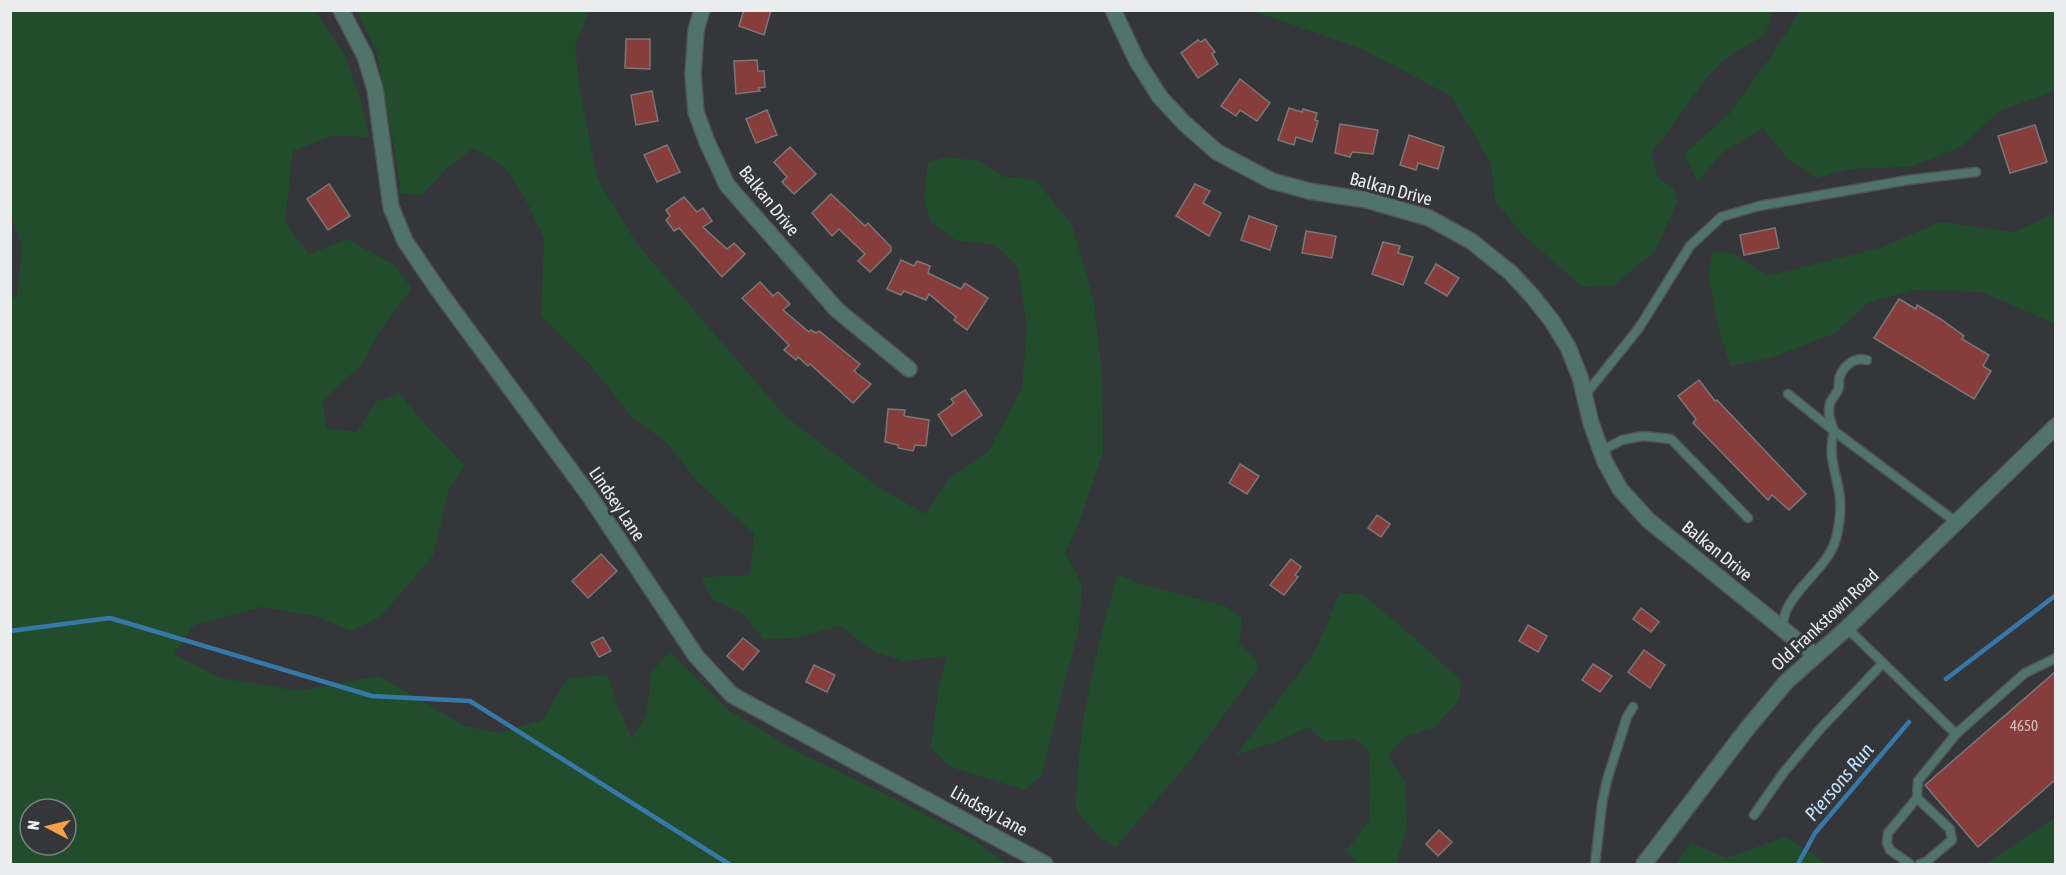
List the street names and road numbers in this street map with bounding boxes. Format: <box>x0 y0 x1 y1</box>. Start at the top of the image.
street label: Balkan Drive <box>735 161 804 240</box>
street label: Balkan Drive <box>1348 167 1434 210</box>
street label: Lindsey Lane <box>585 463 650 545</box>
street label: Balkan Drive <box>1678 516 1757 585</box>
street label: Old Frankstown Road <box>1767 565 1883 675</box>
street label: Lindsey Lane <box>947 781 1031 840</box>

